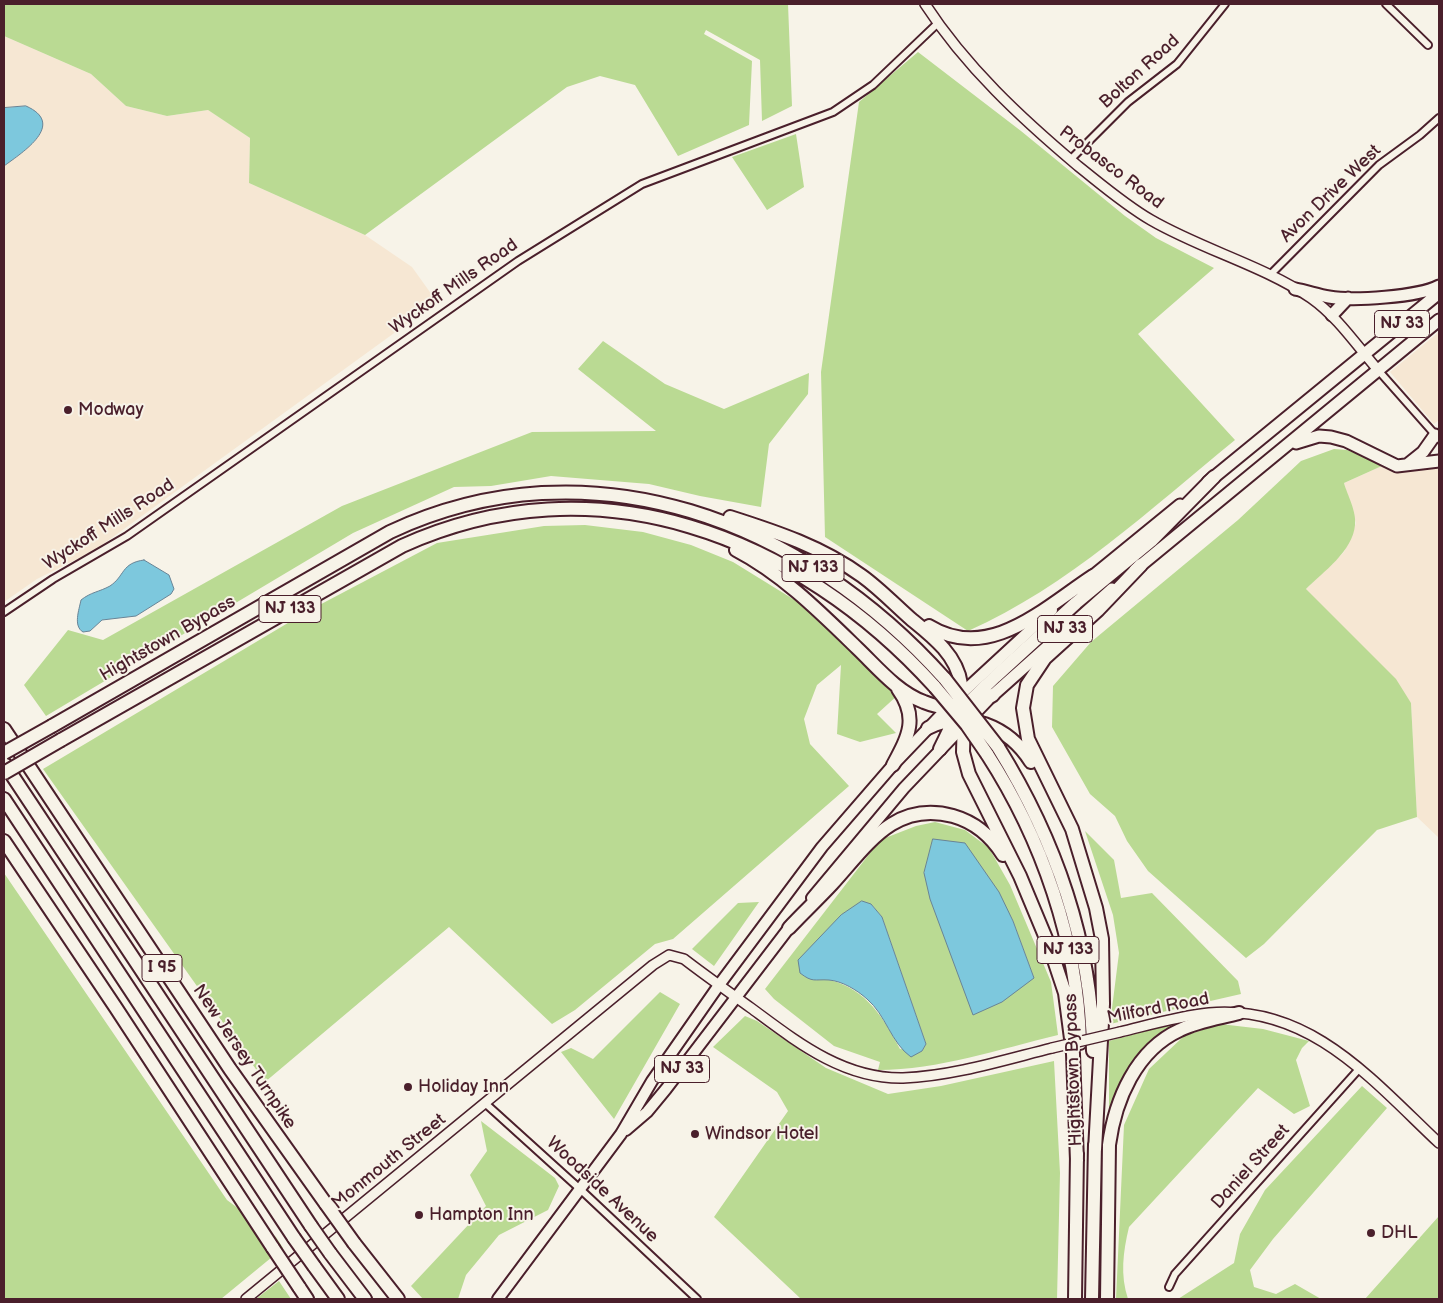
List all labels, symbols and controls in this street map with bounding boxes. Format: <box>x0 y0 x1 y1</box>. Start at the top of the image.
street label: Bolton Road <box>1095 30 1185 114</box>
street label: Probasco Road <box>1055 122 1167 214</box>
street label: Avon Drive West <box>1276 140 1386 248</box>
street label: Wyckoff Mills Road <box>386 235 522 339</box>
road number: NJ 33 <box>1374 310 1430 338</box>
place label: Modway <box>78 399 144 421</box>
marker: Modway <box>62 404 74 416</box>
street label: Wyckoff Mills Road <box>39 475 179 575</box>
road number: NJ 133 <box>782 554 844 582</box>
street label: Hightstown Bypass <box>96 591 240 687</box>
road number: NJ 133 <box>259 596 321 622</box>
road number: NJ 33 <box>1038 616 1092 642</box>
road number: NJ 133 <box>1037 936 1099 964</box>
road number: I 95 <box>142 954 182 981</box>
street label: New Jersey Turnpike <box>188 981 300 1133</box>
street label: Milford Road <box>1105 989 1211 1029</box>
street label: Hightstown Bypass <box>1061 993 1087 1147</box>
road number: NJ 33 <box>654 1056 710 1082</box>
place label: Holiday Inn <box>418 1076 509 1098</box>
marker: Holiday Inn <box>402 1081 414 1093</box>
street label: Monmouth Street <box>328 1109 450 1215</box>
street label: Daniel Street <box>1207 1120 1295 1214</box>
place label: Windsor Hotel <box>705 1123 819 1145</box>
marker: Windsor Hotel <box>689 1128 701 1140</box>
street label: Woodside Avenue <box>541 1132 663 1248</box>
place label: Hampton Inn <box>429 1204 534 1226</box>
marker: Hampton Inn <box>413 1209 425 1221</box>
place label: DHL <box>1381 1222 1418 1244</box>
marker: DHL <box>1365 1227 1377 1239</box>

